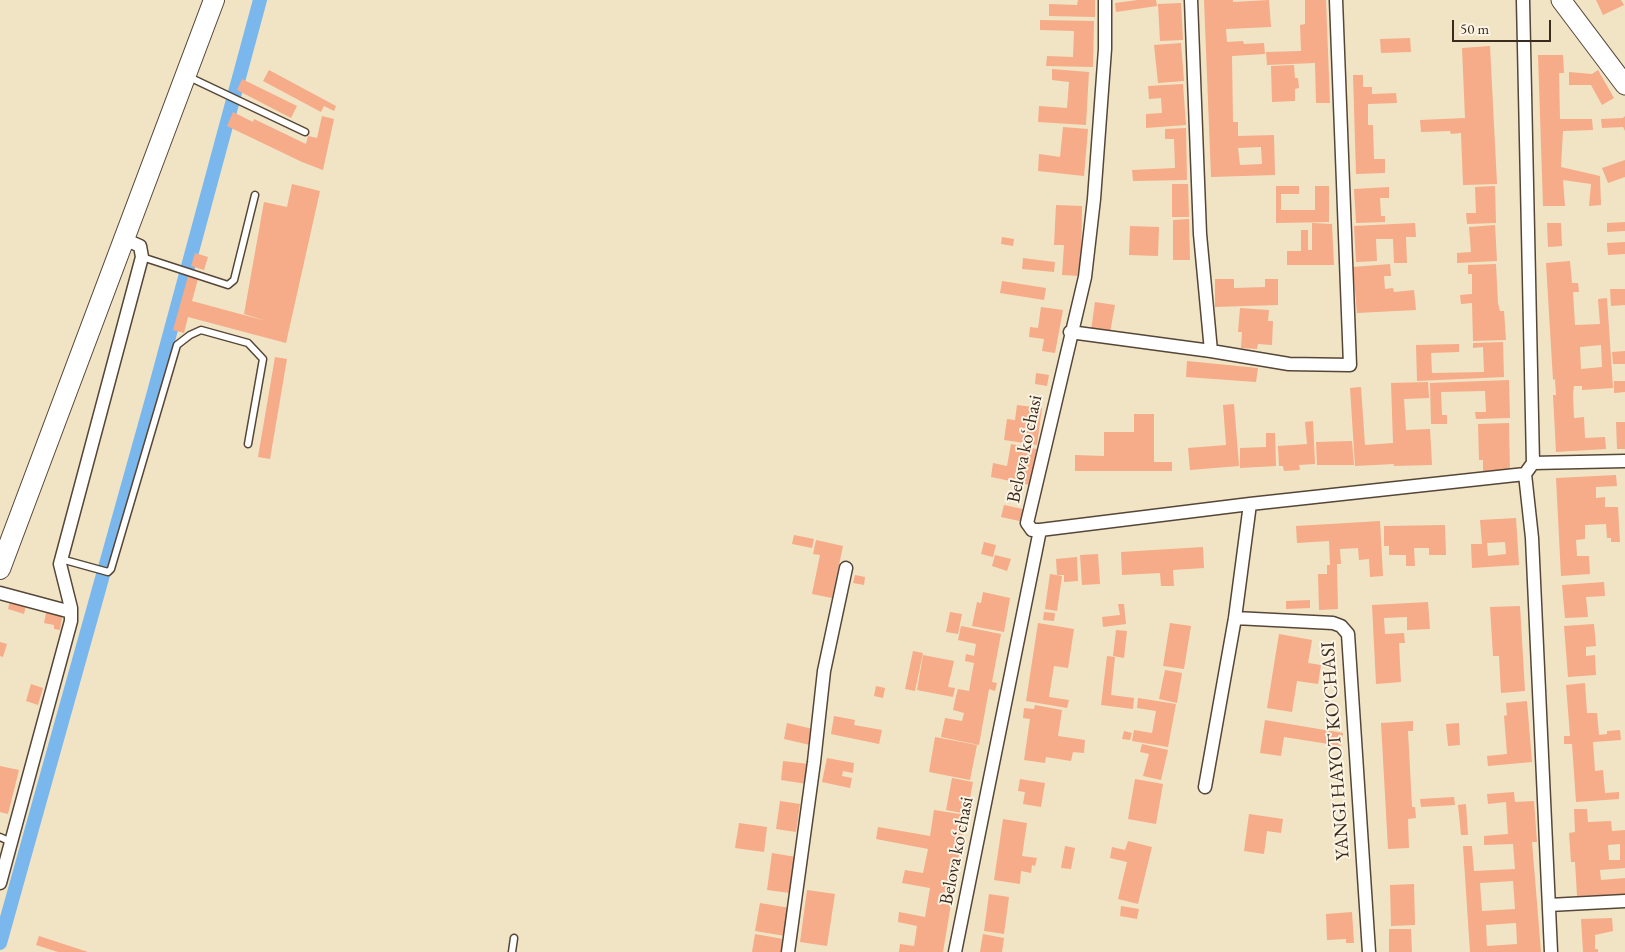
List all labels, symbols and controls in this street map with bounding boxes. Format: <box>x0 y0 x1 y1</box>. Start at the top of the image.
scale bar <box>1455 10 1554 42</box>
text: 50 m <box>1460 19 1489 38</box>
street label: Belova koʻchasi <box>1002 393 1048 505</box>
street label: YANGI HAYOT KO'CHASI <box>1317 641 1355 861</box>
street label: Belova koʻchasi <box>935 795 979 907</box>

